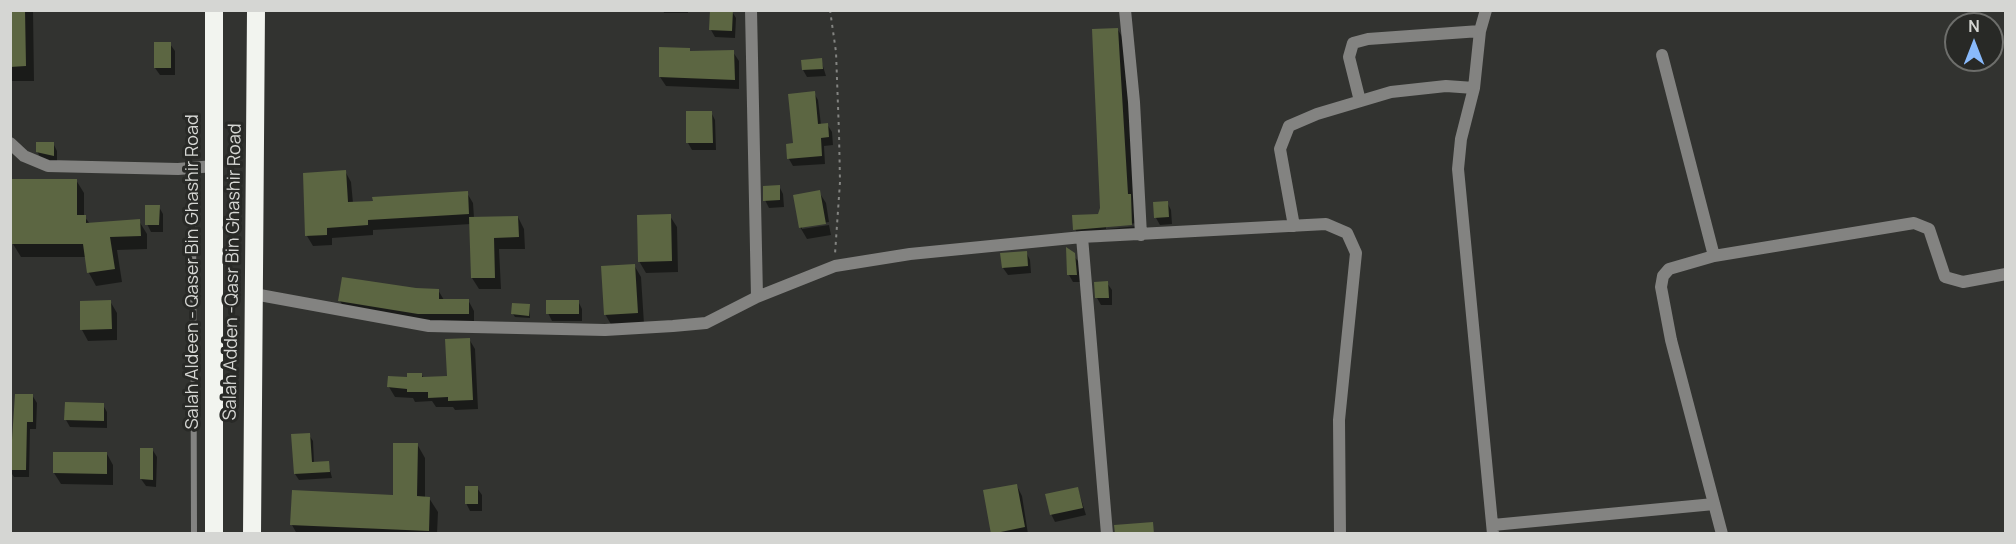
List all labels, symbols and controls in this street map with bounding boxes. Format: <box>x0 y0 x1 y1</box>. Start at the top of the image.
north arrow <box>1944 12 2004 72</box>
text: N <box>1968 15 1980 37</box>
street label: Salah Aldeen - Qaser Bin Ghashir Road <box>182 114 204 430</box>
street label: Salah Adden -Qasr Bin Ghashir Road <box>220 123 246 421</box>

